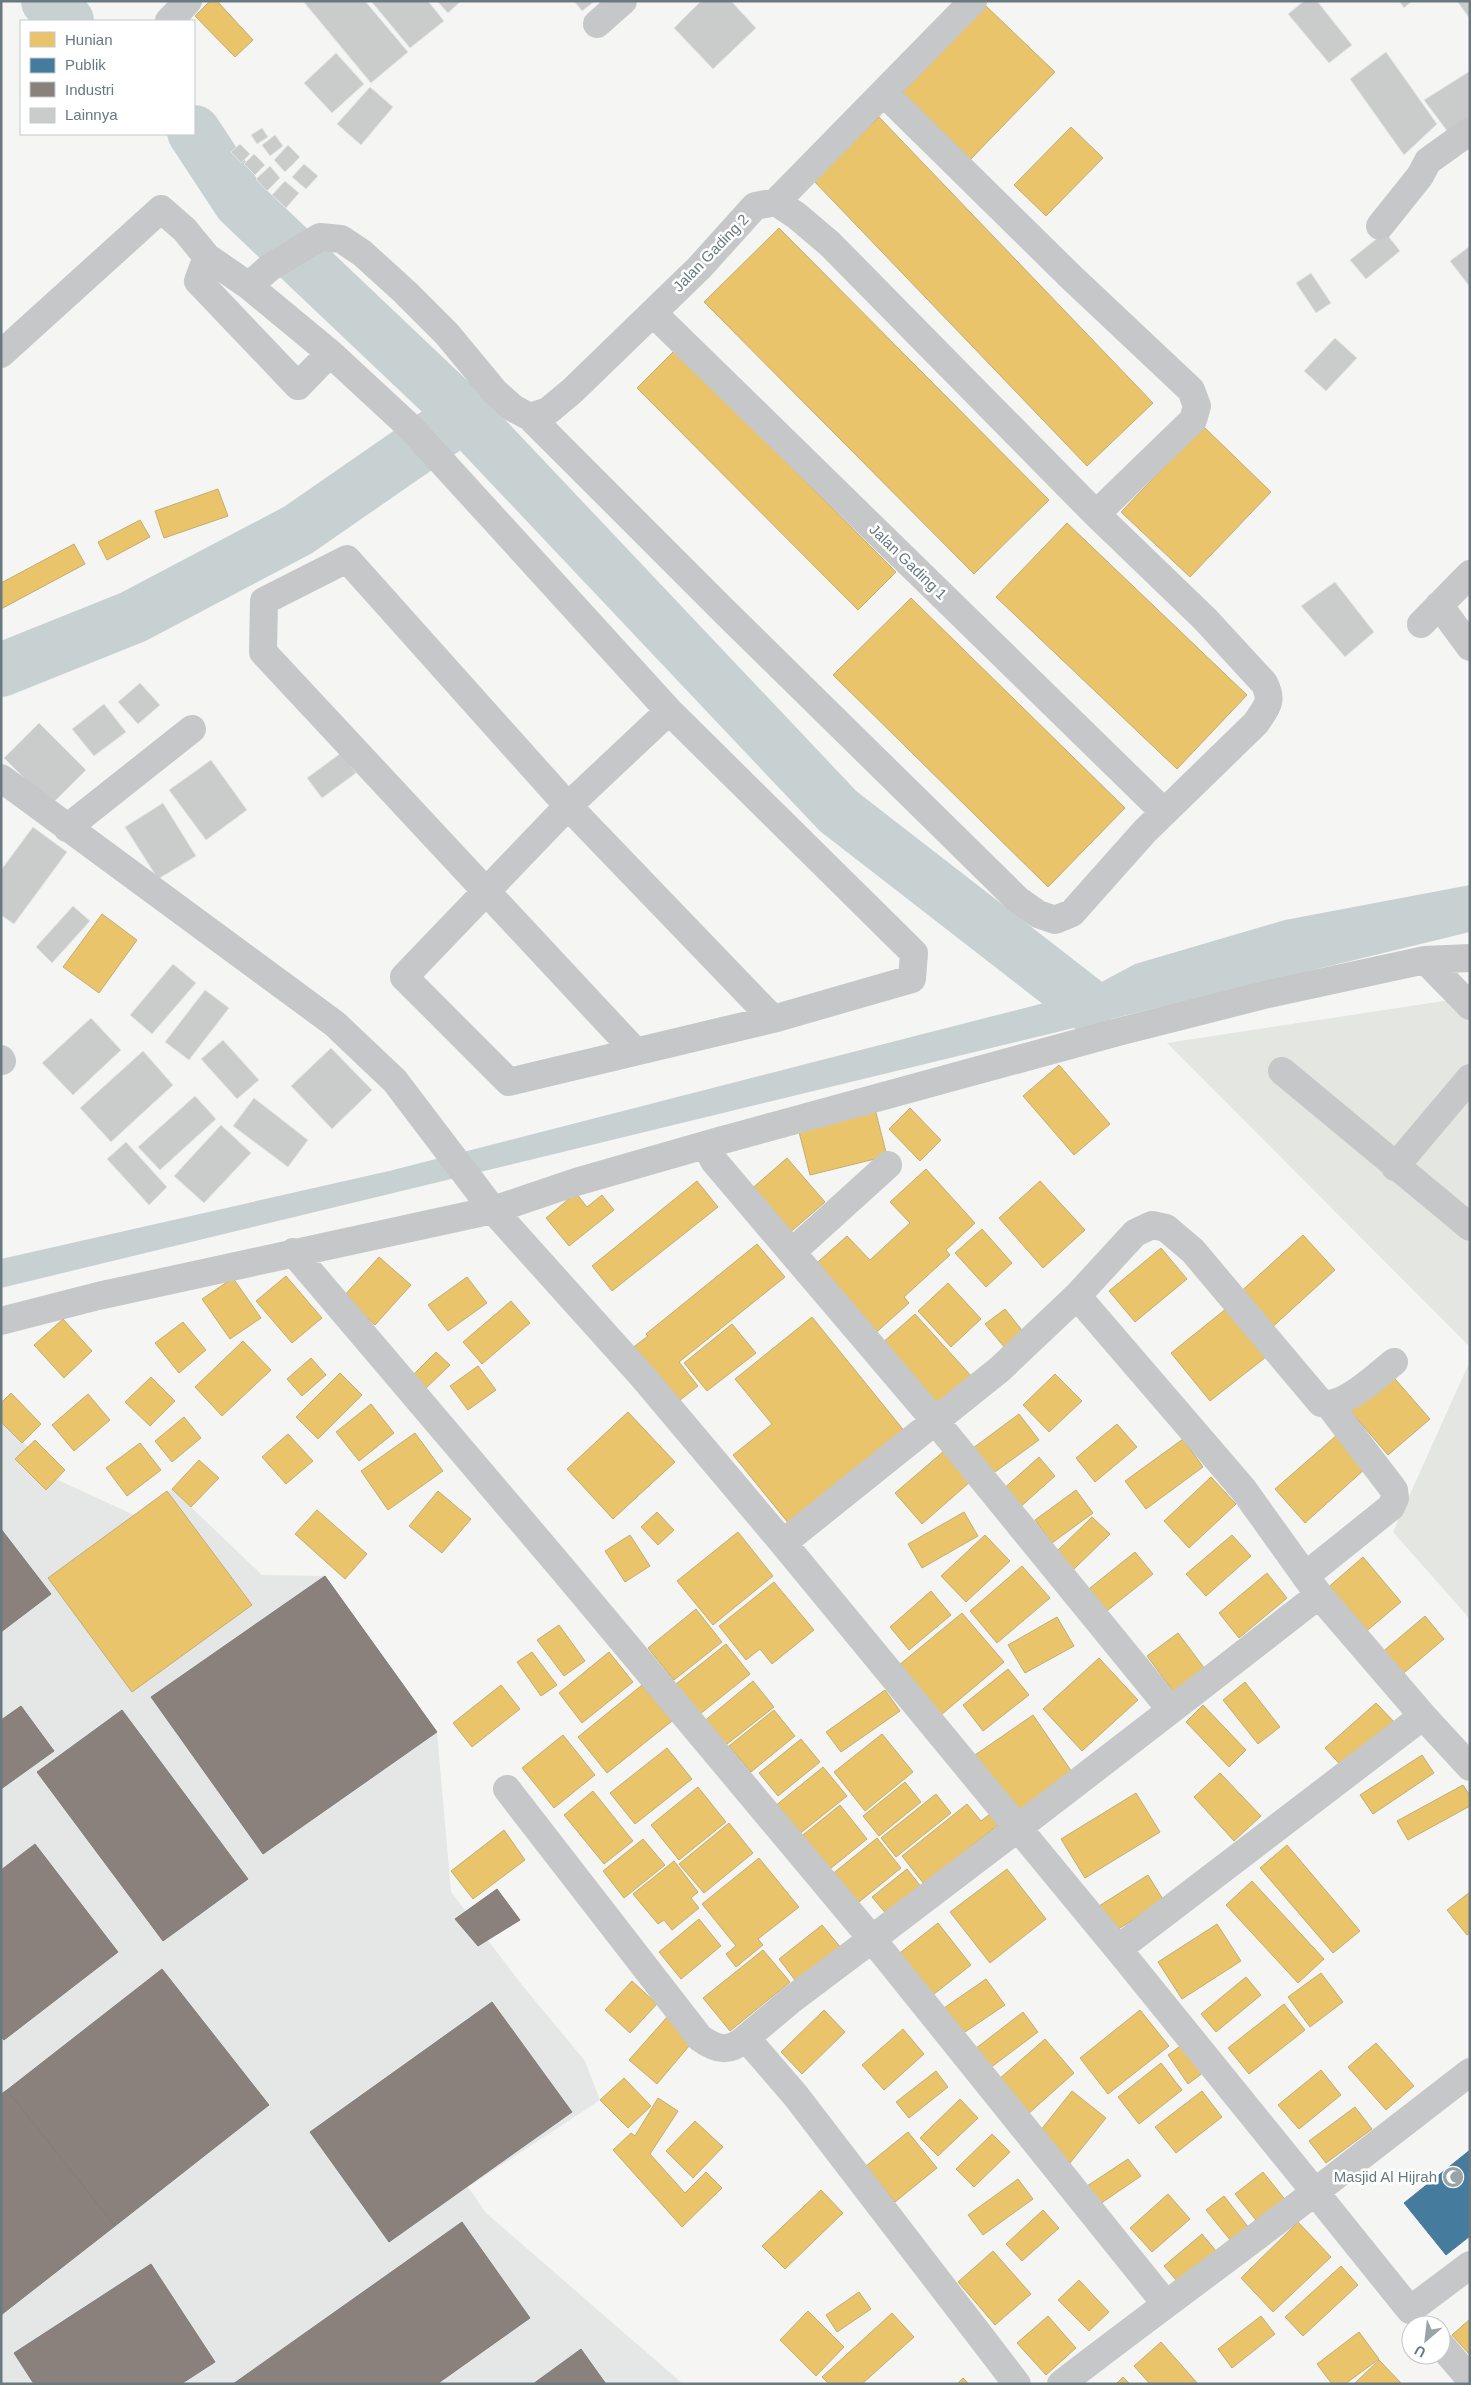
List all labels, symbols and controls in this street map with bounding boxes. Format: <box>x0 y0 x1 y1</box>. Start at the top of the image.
legend <box>20 20 195 135</box>
text: Hunian <box>65 31 113 48</box>
text: Publik <box>65 56 106 73</box>
text: Industri <box>65 81 114 98</box>
text: Lainnya <box>65 106 118 123</box>
street label: Jalan Gading 2 <box>669 210 752 295</box>
street label: Jalan Gading 1 <box>866 520 951 603</box>
mosque icon: Masjid Al Hijrah <box>1441 2165 1465 2189</box>
place label: Masjid Al Hijrah <box>1334 2168 1437 2185</box>
north arrow <box>1401 2315 1451 2365</box>
text: U <box>1412 2342 1428 2361</box>

